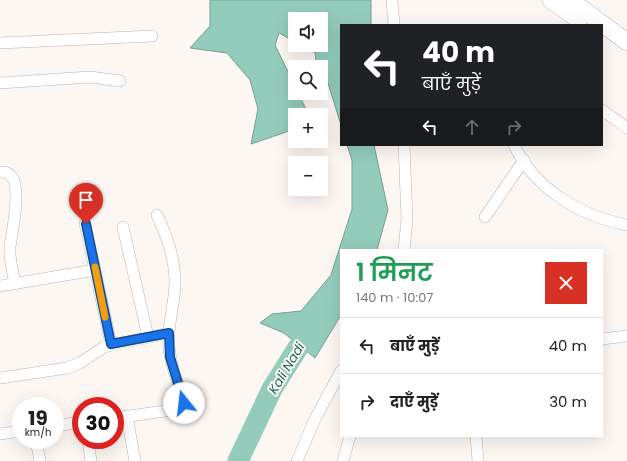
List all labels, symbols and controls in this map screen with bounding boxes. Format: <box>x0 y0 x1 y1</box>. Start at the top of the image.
map controls <box>288 12 328 196</box>
button: sound <box>288 12 328 52</box>
text: 40 m <box>422 33 495 72</box>
icon: left <box>356 40 408 92</box>
button: search <box>288 60 328 100</box>
text: बाएँ मुड़ें <box>422 71 481 96</box>
button: + <box>288 108 328 148</box>
icon: left <box>419 116 441 138</box>
icon: ahead <box>461 116 483 138</box>
icon: right <box>503 116 525 138</box>
button: − <box>288 156 328 196</box>
pin <box>69 183 103 224</box>
icon: arrive <box>75 189 97 211</box>
text: 1 मिनट <box>356 256 433 289</box>
button: close <box>545 262 587 304</box>
text: 140 m · 10:07 <box>356 288 433 307</box>
icon: left <box>356 335 378 357</box>
text: बाएँ मुड़ें <box>390 335 439 356</box>
text: 40 m <box>549 335 587 356</box>
water label: Kali Nadi <box>264 338 310 397</box>
position arrow <box>163 382 205 424</box>
icon: right <box>356 391 378 413</box>
text: दाएँ मुड़ें <box>390 391 438 412</box>
text: 30 m <box>549 391 587 412</box>
speed limit sign: 30 <box>72 397 124 449</box>
text: 19 <box>28 404 48 432</box>
text: km/h <box>25 425 51 440</box>

